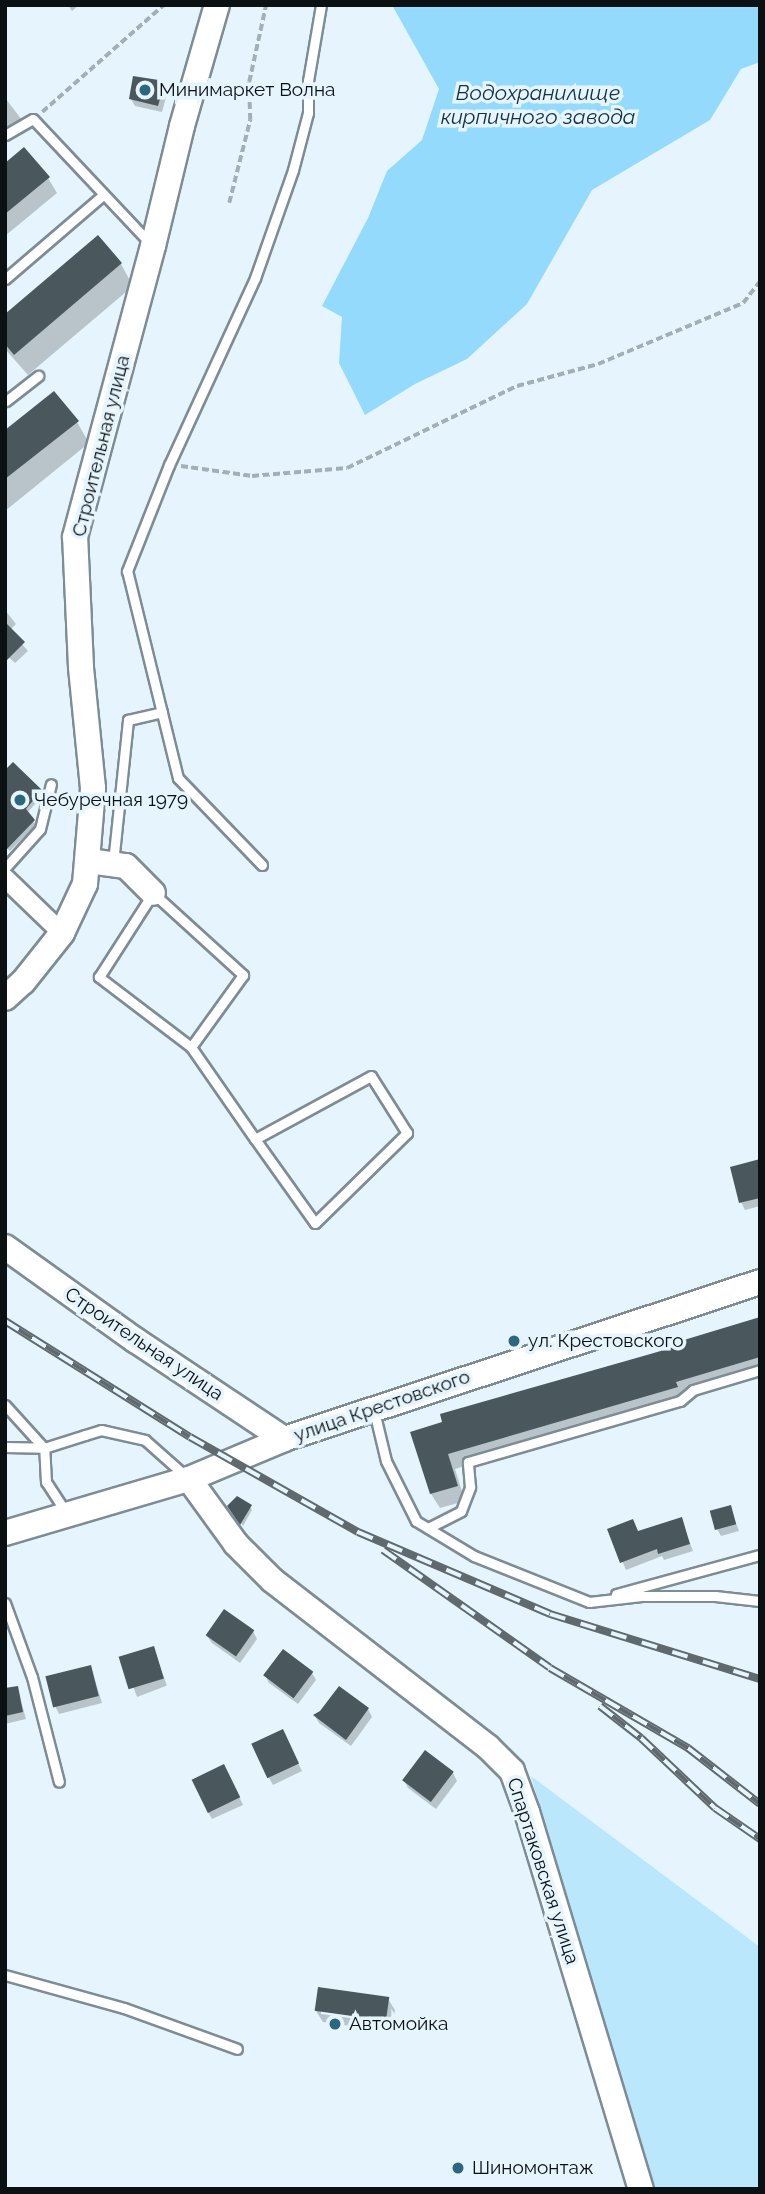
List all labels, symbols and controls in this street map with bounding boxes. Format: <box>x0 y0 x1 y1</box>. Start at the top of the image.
place label: Минимаркет Волна <box>159 79 335 101</box>
water label: Водохранилище кирпичного завода <box>441 80 635 130</box>
marker: Минимаркет Волна <box>137 82 153 98</box>
street label: Строительная улица <box>67 353 135 539</box>
place label: Чебуречная 1979 <box>34 789 188 811</box>
marker: Чебуречная 1979 <box>12 792 28 808</box>
street label: Строительная улица <box>60 1282 228 1406</box>
place label: ул. Крестовского <box>528 1330 684 1352</box>
marker: ул. Крестовского <box>506 1333 522 1349</box>
street label: улица Крестовского <box>291 1365 473 1447</box>
street label: Спартаковская улица <box>502 1775 584 1967</box>
place label: Автомойка <box>349 2013 448 2035</box>
marker: Автомойка <box>327 2016 343 2032</box>
place label: Шиномонтаж <box>472 2157 594 2179</box>
marker: Шиномонтаж <box>450 2160 466 2176</box>

